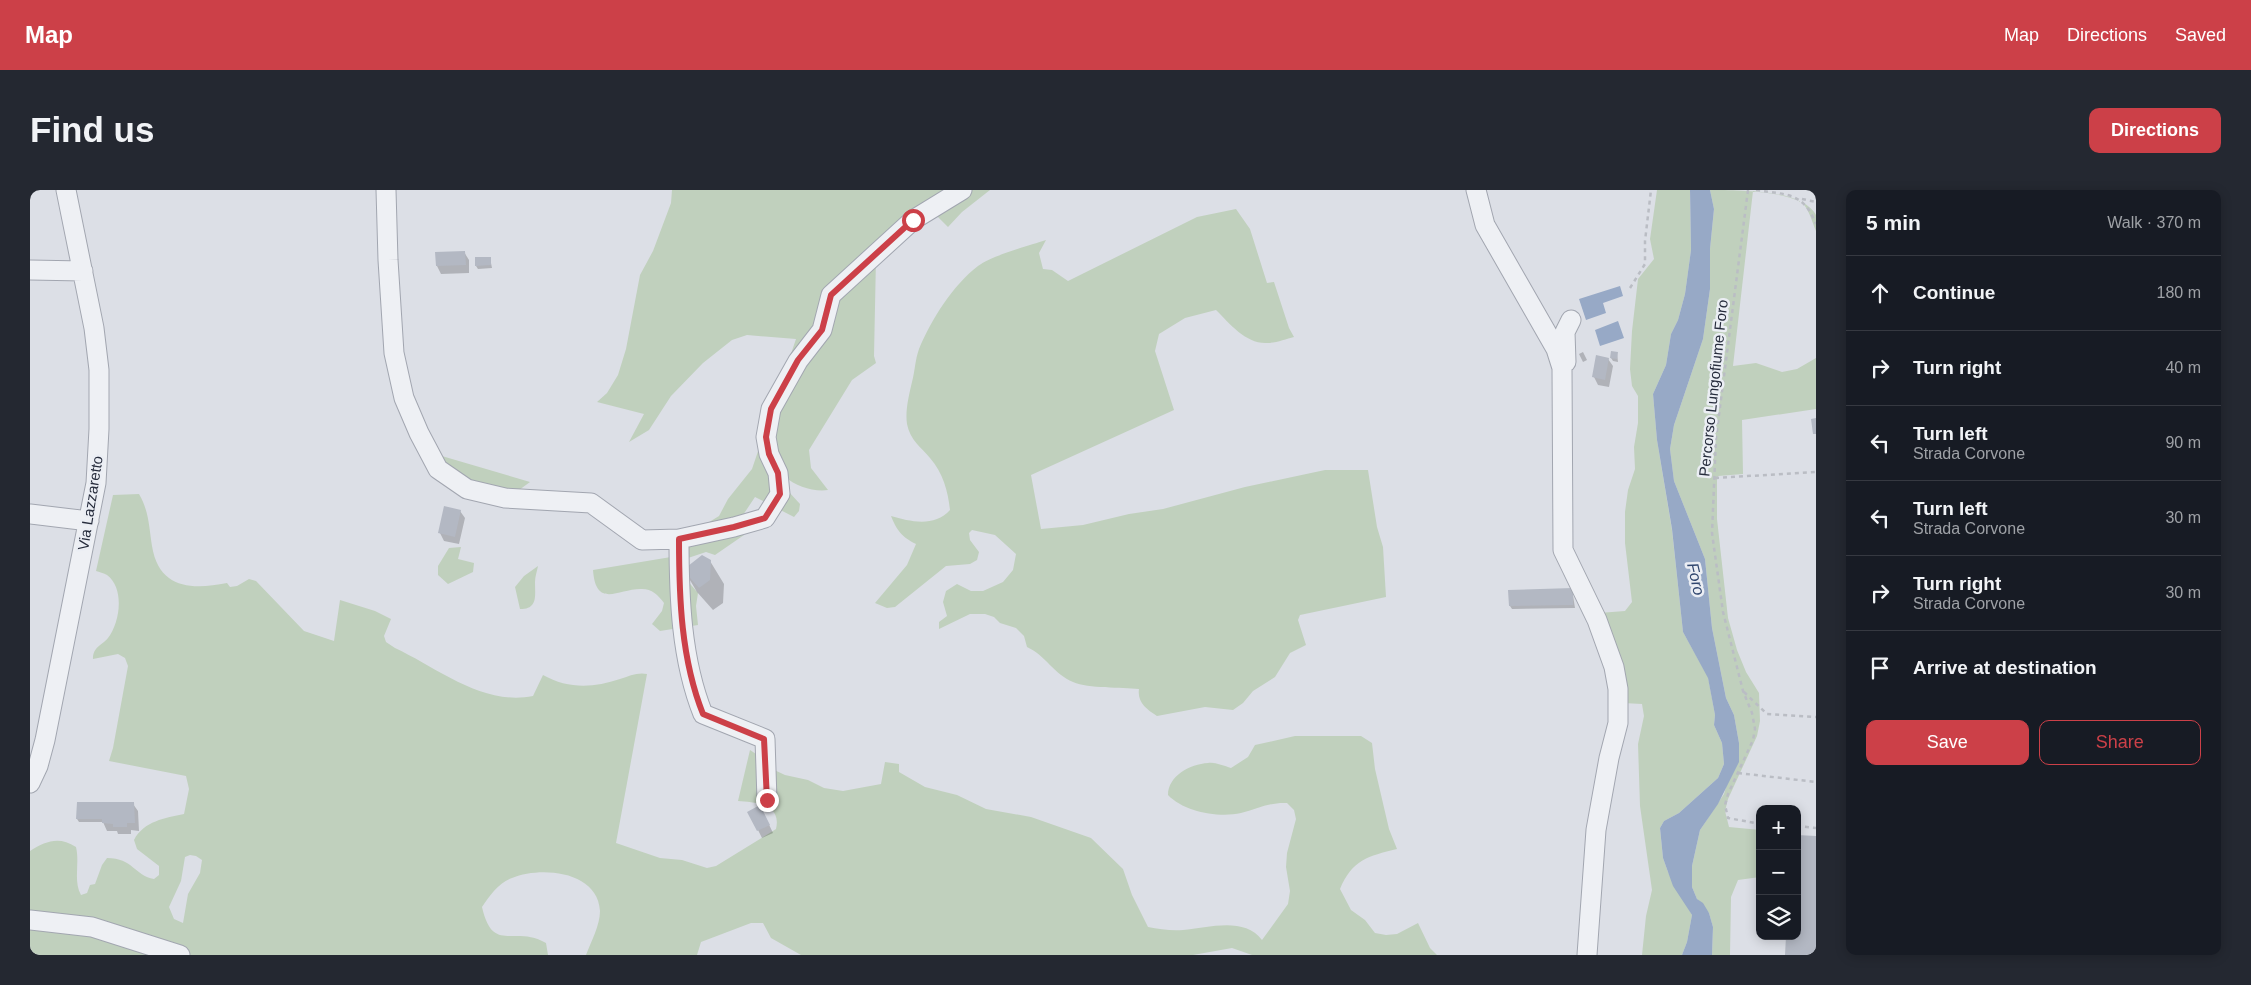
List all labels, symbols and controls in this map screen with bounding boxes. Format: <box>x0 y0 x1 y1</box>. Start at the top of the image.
text: Map <box>25 21 73 48</box>
text: Map <box>2004 25 2039 45</box>
text: Directions <box>2067 25 2147 45</box>
text: Saved <box>2175 25 2226 45</box>
button: Directions <box>2089 108 2221 153</box>
text: Find us <box>30 110 154 149</box>
route start <box>902 209 925 232</box>
text: 5 min <box>1866 211 1921 234</box>
text: Walk · 370 m <box>2107 214 2201 231</box>
icon: ahead <box>1866 279 1894 307</box>
text: Continue <box>1913 282 1995 303</box>
text: 180 m <box>2157 284 2201 301</box>
street label: Percorso Lungofiume Foro <box>1695 299 1731 477</box>
icon: right <box>1866 354 1894 382</box>
text: Turn right <box>1913 357 2001 378</box>
text: 40 m <box>2165 359 2201 376</box>
text: Turn left <box>1913 423 1988 444</box>
icon: left <box>1866 429 1894 457</box>
text: 90 m <box>2165 434 2201 451</box>
text: Strada Corvone <box>1913 445 2025 462</box>
street label: Via Lazzaretto <box>74 454 106 552</box>
text: Turn left <box>1913 498 1988 519</box>
icon: left <box>1866 504 1894 532</box>
text: 30 m <box>2165 509 2201 526</box>
text: Strada Corvone <box>1913 520 2025 537</box>
water label: Foro <box>1684 561 1708 597</box>
text: Turn right <box>1913 573 2001 594</box>
icon: right <box>1866 579 1894 607</box>
text: 30 m <box>2165 584 2201 601</box>
text: Strada Corvone <box>1913 595 2025 612</box>
icon: arrive <box>1866 654 1894 682</box>
text: Arrive at destination <box>1913 657 2097 678</box>
button: Save <box>1866 720 2029 765</box>
button: Share <box>2039 720 2201 765</box>
route end <box>756 789 779 812</box>
map controls <box>1756 805 1801 940</box>
button: + <box>1756 805 1801 850</box>
button: − <box>1756 850 1801 895</box>
button: layers <box>1756 895 1801 940</box>

